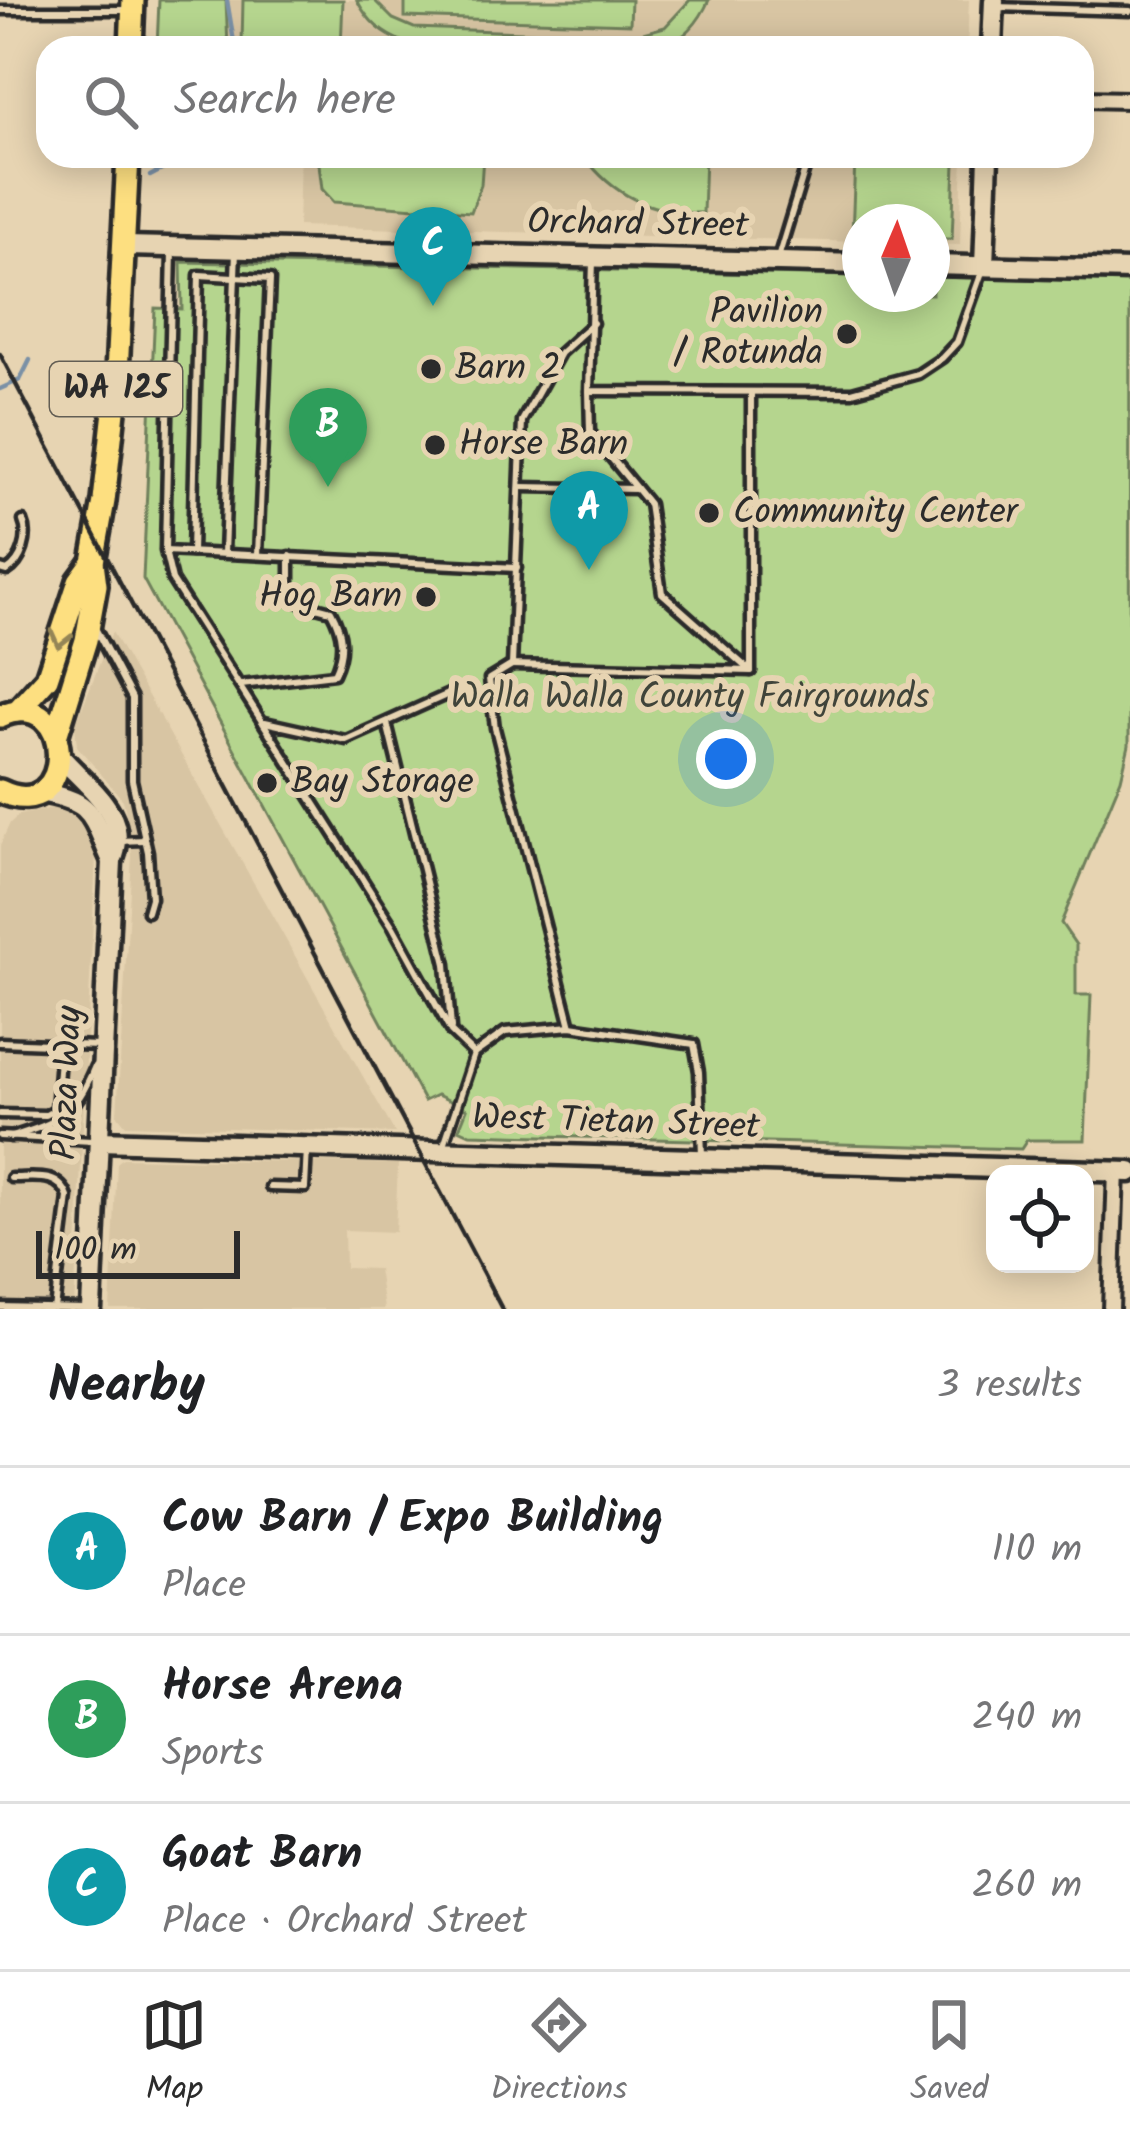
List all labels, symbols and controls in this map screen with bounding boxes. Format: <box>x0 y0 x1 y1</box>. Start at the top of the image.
search box <box>36 36 1094 168</box>
text: Search here <box>174 66 396 138</box>
icon: search <box>78 69 144 135</box>
street label: Orchard Street <box>527 195 750 255</box>
north arrow <box>842 204 950 312</box>
pin: C <box>394 207 472 306</box>
place label: Pavilion / Rotunda <box>673 285 823 383</box>
marker: Pavilion / Rotunda <box>834 321 860 347</box>
place label: Barn 2 <box>455 341 561 398</box>
marker: Barn 2 <box>418 356 444 382</box>
road number: WA 125 <box>50 362 182 416</box>
pin: B <box>289 388 367 487</box>
place label: Horse Barn <box>459 417 628 474</box>
marker: Horse Barn <box>422 432 448 458</box>
pin: A <box>550 471 628 570</box>
place label: Community Center <box>733 485 1020 542</box>
marker: Community Center <box>696 500 722 526</box>
place label: Hog Barn <box>259 569 402 626</box>
marker: Hog Barn <box>413 584 439 610</box>
one-way arrow <box>49 629 74 649</box>
park label: Walla Walla County Fairgrounds <box>451 670 929 727</box>
your location <box>696 729 756 789</box>
place label: Bay Storage <box>291 755 474 812</box>
marker: Bay Storage <box>254 770 280 796</box>
street label: Plaza Way <box>37 1004 99 1161</box>
street label: West Tietan Street <box>471 1089 762 1157</box>
map controls <box>986 1165 1094 1273</box>
button: locate <box>986 1165 1094 1273</box>
scale bar <box>36 1225 240 1278</box>
text: 100 m <box>54 1225 137 1278</box>
text: Nearby <box>48 1347 205 1428</box>
text: 3 results <box>937 1356 1082 1418</box>
text: Cow Barn / Expo Building <box>162 1484 663 1556</box>
text: A <box>75 1520 99 1582</box>
text: 110 m <box>991 1520 1082 1582</box>
text: Place <box>162 1556 246 1618</box>
text: Horse Arena <box>162 1652 403 1724</box>
text: B <box>75 1688 99 1750</box>
text: 240 m <box>972 1688 1082 1750</box>
text: Sports <box>162 1724 264 1786</box>
text: Goat Barn <box>162 1820 362 1892</box>
text: C <box>75 1856 99 1918</box>
text: 260 m <box>971 1856 1082 1918</box>
text: Place · Orchard Street <box>162 1892 527 1954</box>
tab: Map <box>141 1992 207 2117</box>
tab: Directions <box>490 1992 627 2117</box>
tab: Saved <box>910 1992 989 2117</box>

